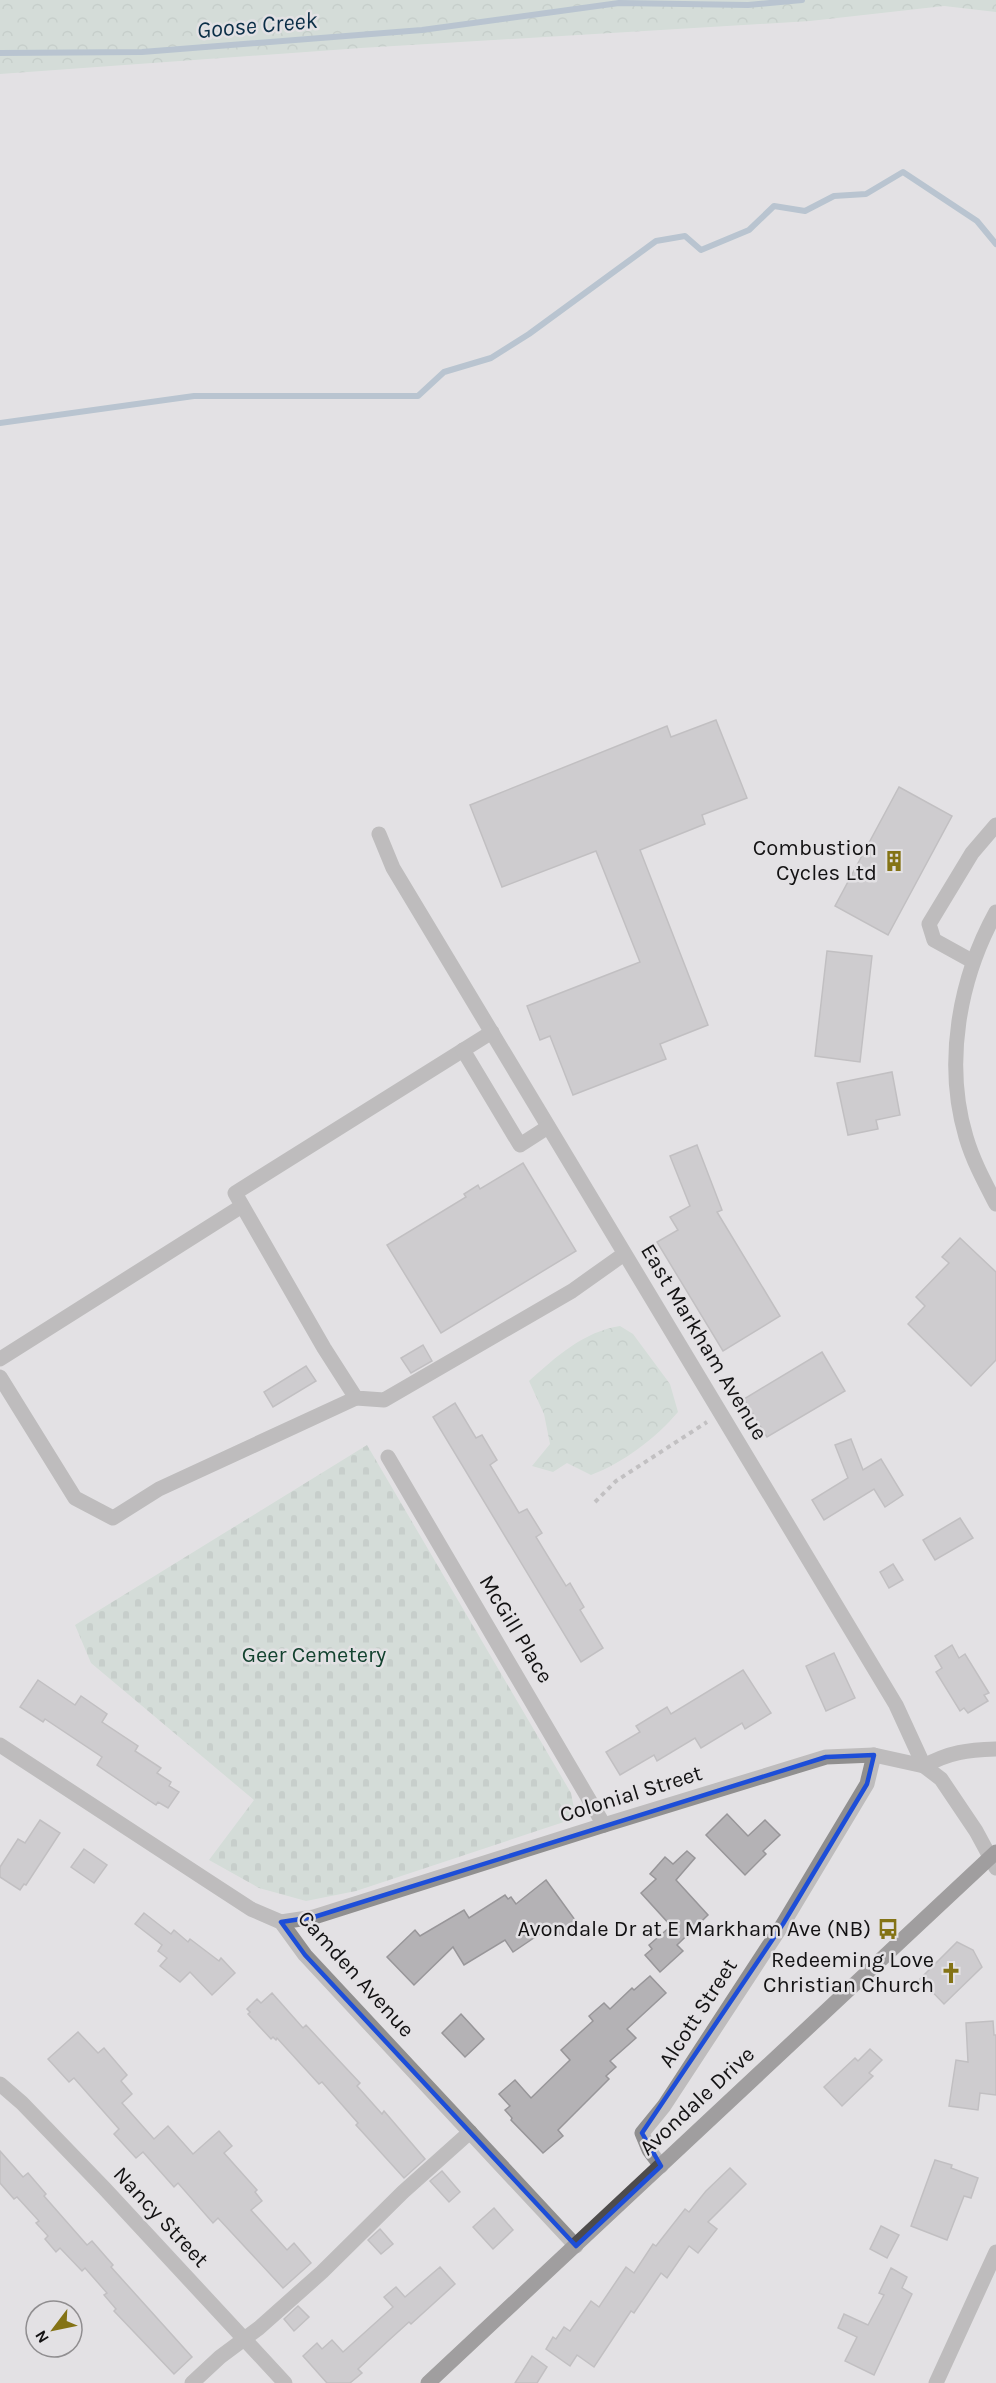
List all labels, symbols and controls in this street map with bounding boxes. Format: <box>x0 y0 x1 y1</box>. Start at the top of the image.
water label: Goose Creek <box>196 6 319 44</box>
place label: Combustion Cycles Ltd <box>753 835 877 886</box>
building icon: Combustion Cycles Ltd <box>882 849 906 873</box>
street label: East Markham Avenue <box>635 1239 773 1445</box>
street label: McGill Place <box>474 1570 558 1688</box>
park label: Geer Cemetery <box>242 1642 386 1668</box>
street label: Colonial Street <box>557 1760 705 1828</box>
street label: Camden Avenue <box>292 1905 420 2043</box>
place label: Avondale Dr at E Markham Ave (NB) <box>517 1916 871 1942</box>
bus stop icon: Avondale Dr at E Markham Ave (NB) <box>876 1917 900 1941</box>
place label: Redeeming Love Christian Church <box>763 1947 934 1998</box>
street label: Alcott Street <box>653 1954 743 2072</box>
church icon: Redeeming Love Christian Church <box>939 1961 963 1985</box>
street label: Avondale Drive <box>634 2041 760 2161</box>
street label: Nancy Street <box>108 2161 214 2273</box>
north arrow <box>24 2299 84 2359</box>
text: N <box>31 2327 53 2347</box>

